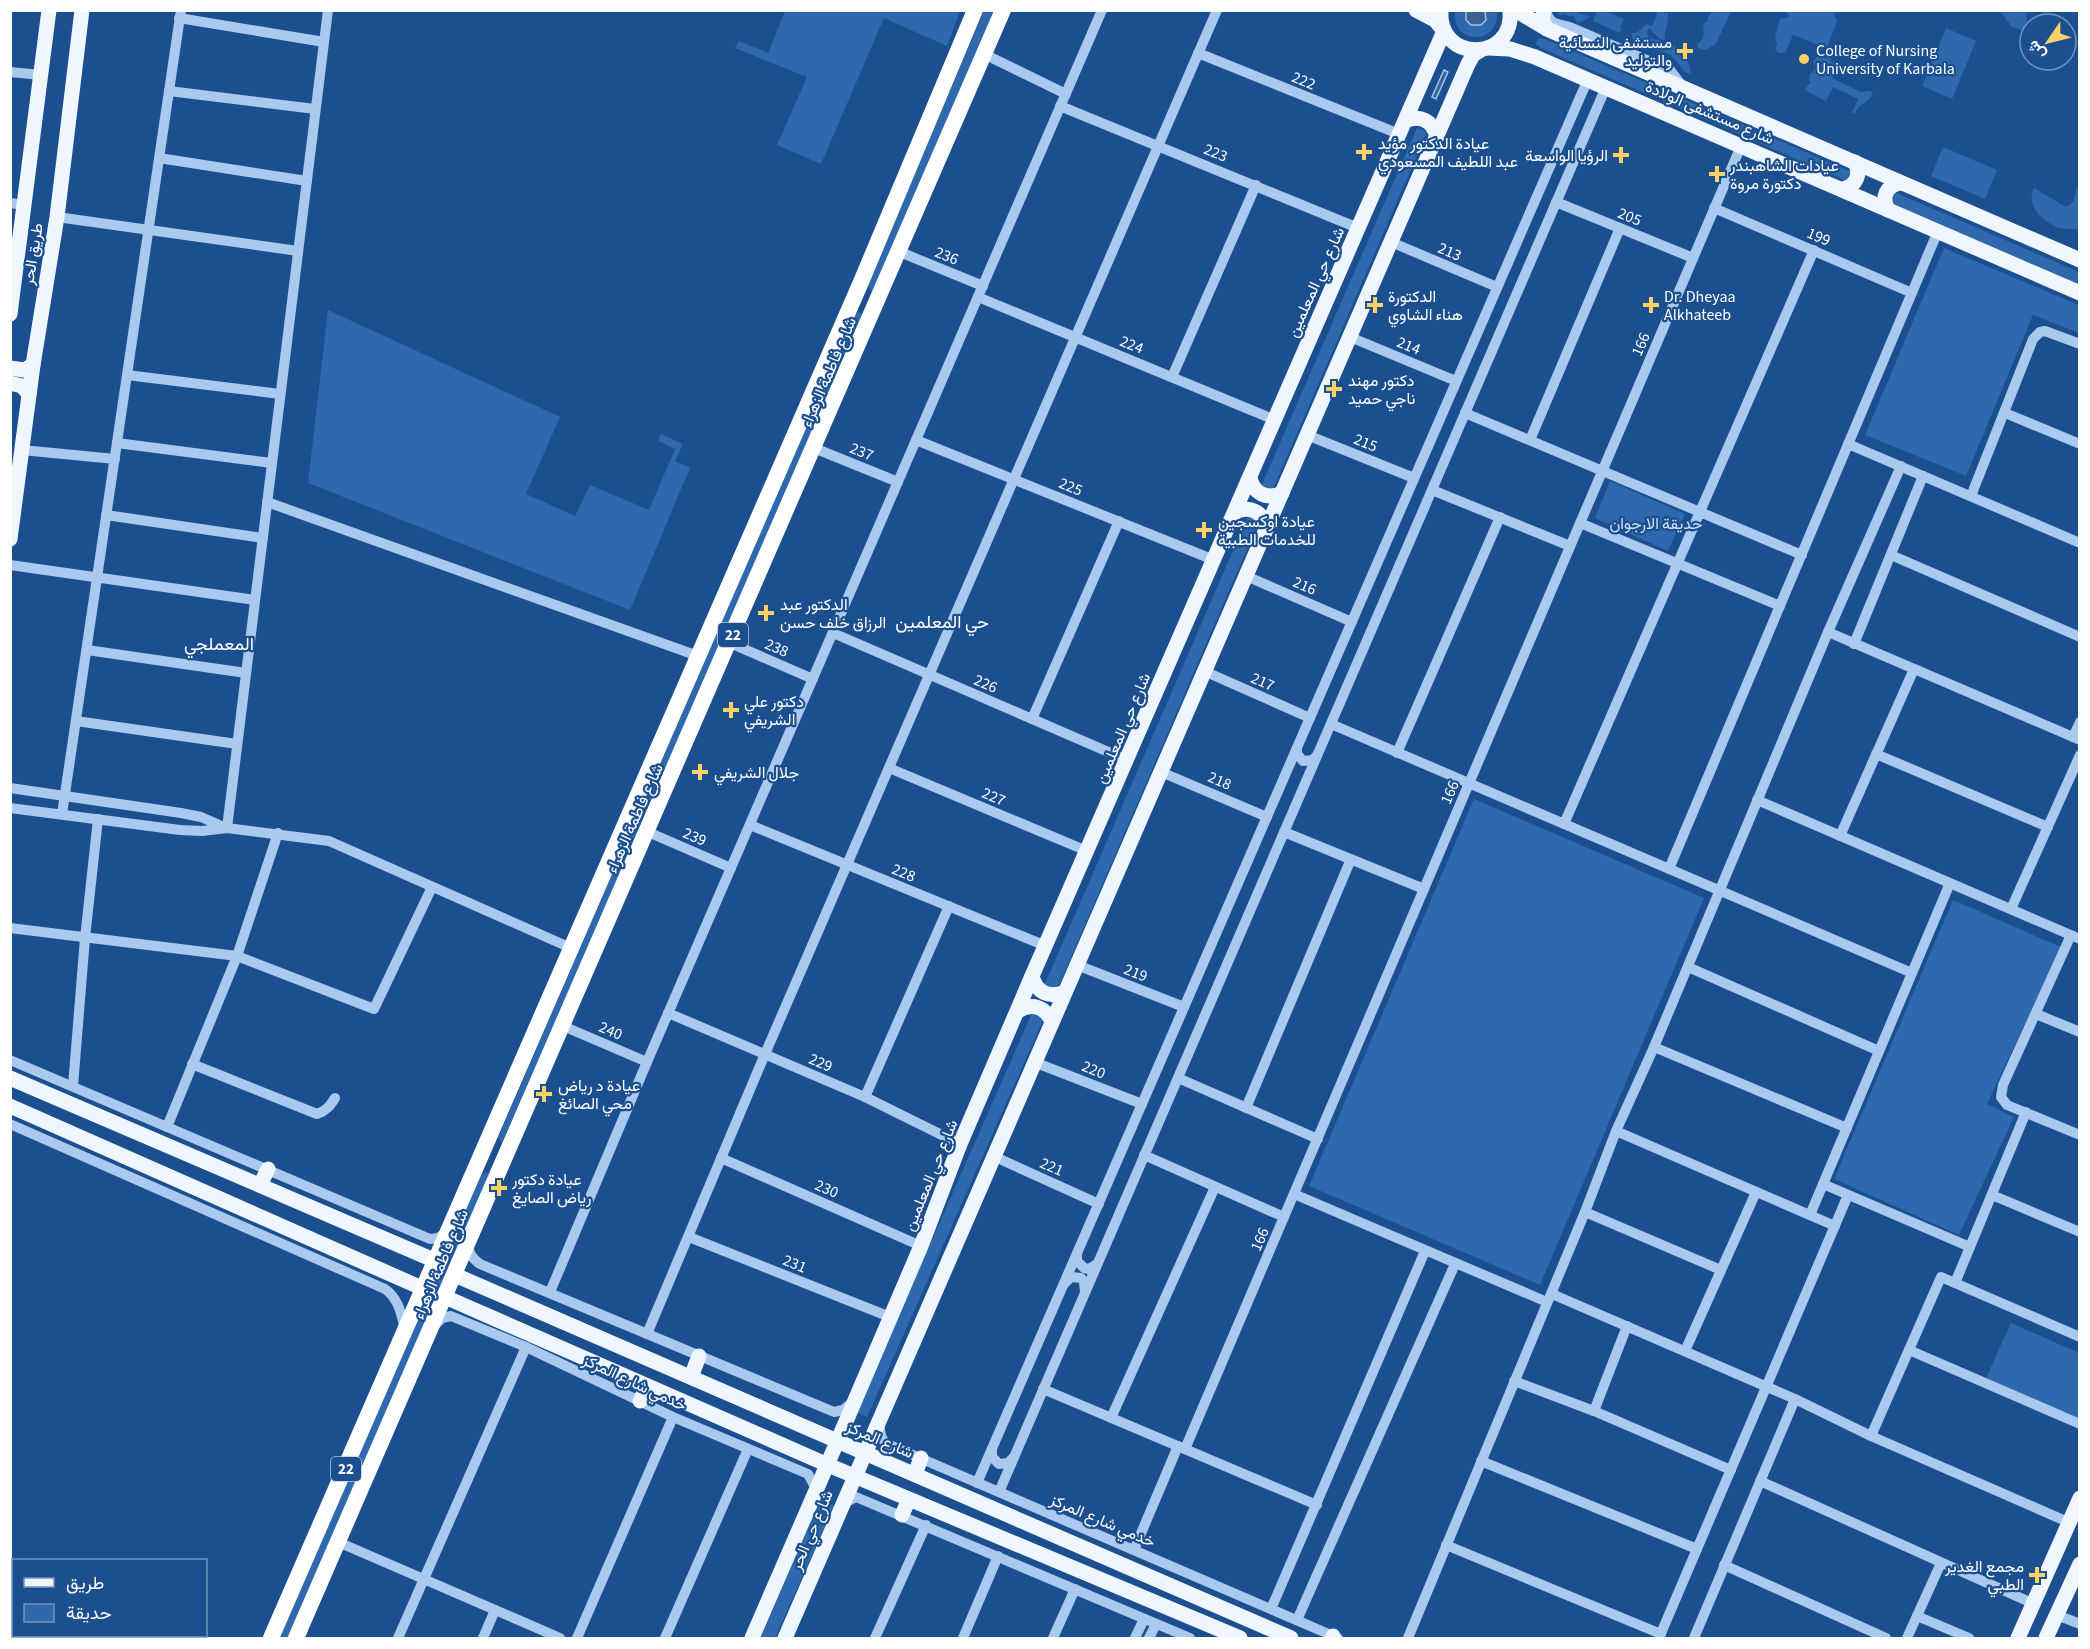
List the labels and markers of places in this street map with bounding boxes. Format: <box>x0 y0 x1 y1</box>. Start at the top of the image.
place label: مستشفى النسائية والتوليد <box>1559 32 1672 72</box>
place label: College of Nursing University of Karbala <box>1816 40 1955 80</box>
marker: مستشفى النسائية والتوليد <box>1676 42 1694 60</box>
marker: College of Nursing University of Karbala <box>1797 52 1811 66</box>
place label: عيادة الدكتور مؤيد عبد اللطيف المسعودي <box>1378 133 1518 175</box>
marker: عيادة الدكتور مؤيد عبد اللطيف المسعودي <box>1355 143 1373 161</box>
place label: الرؤيا الواسعة <box>1525 145 1608 167</box>
marker: الرؤيا الواسعة <box>1612 146 1630 164</box>
place label: عيادات الشاهبندر دكتورة مروة <box>1729 155 1839 195</box>
marker: عيادات الشاهبندر دكتورة مروة <box>1708 165 1726 183</box>
place label: الدكتورة هناء الشاوي <box>1388 286 1463 328</box>
place label: Dr. Dheyaa Alkhateeb <box>1664 286 1736 326</box>
marker: الدكتورة هناء الشاوي <box>1366 296 1384 314</box>
marker: Dr. Dheyaa Alkhateeb <box>1642 296 1660 314</box>
place label: دكتور مهند ناجي حميد <box>1348 370 1415 412</box>
marker: دكتور مهند ناجي حميد <box>1325 380 1343 398</box>
place label: عيادة اوكسجين للخدمات الطبية <box>1218 511 1316 551</box>
marker: عيادة اوكسجين للخدمات الطبية <box>1195 521 1213 539</box>
place label: الدكتور عبد الرزاق خلف حسن <box>780 594 886 634</box>
marker: الدكتور عبد الرزاق خلف حسن <box>757 604 775 622</box>
place label: دكتور علي الشريفي <box>744 691 804 733</box>
marker: دكتور علي الشريفي <box>722 701 740 719</box>
place label: جلال الشريفي <box>714 762 799 786</box>
marker: جلال الشريفي <box>691 763 709 781</box>
place label: عيادة د رياض محي الصائغ <box>558 1075 640 1117</box>
marker: عيادة د رياض محي الصائغ <box>535 1085 553 1103</box>
place label: عيادة دكتور رياض الصايغ <box>511 1169 592 1209</box>
marker: عيادة دكتور رياض الصايغ <box>490 1179 508 1197</box>
place label: مجمع الغدير الطبي <box>1944 1556 2024 1598</box>
marker: مجمع الغدير الطبي <box>2028 1566 2046 1584</box>

